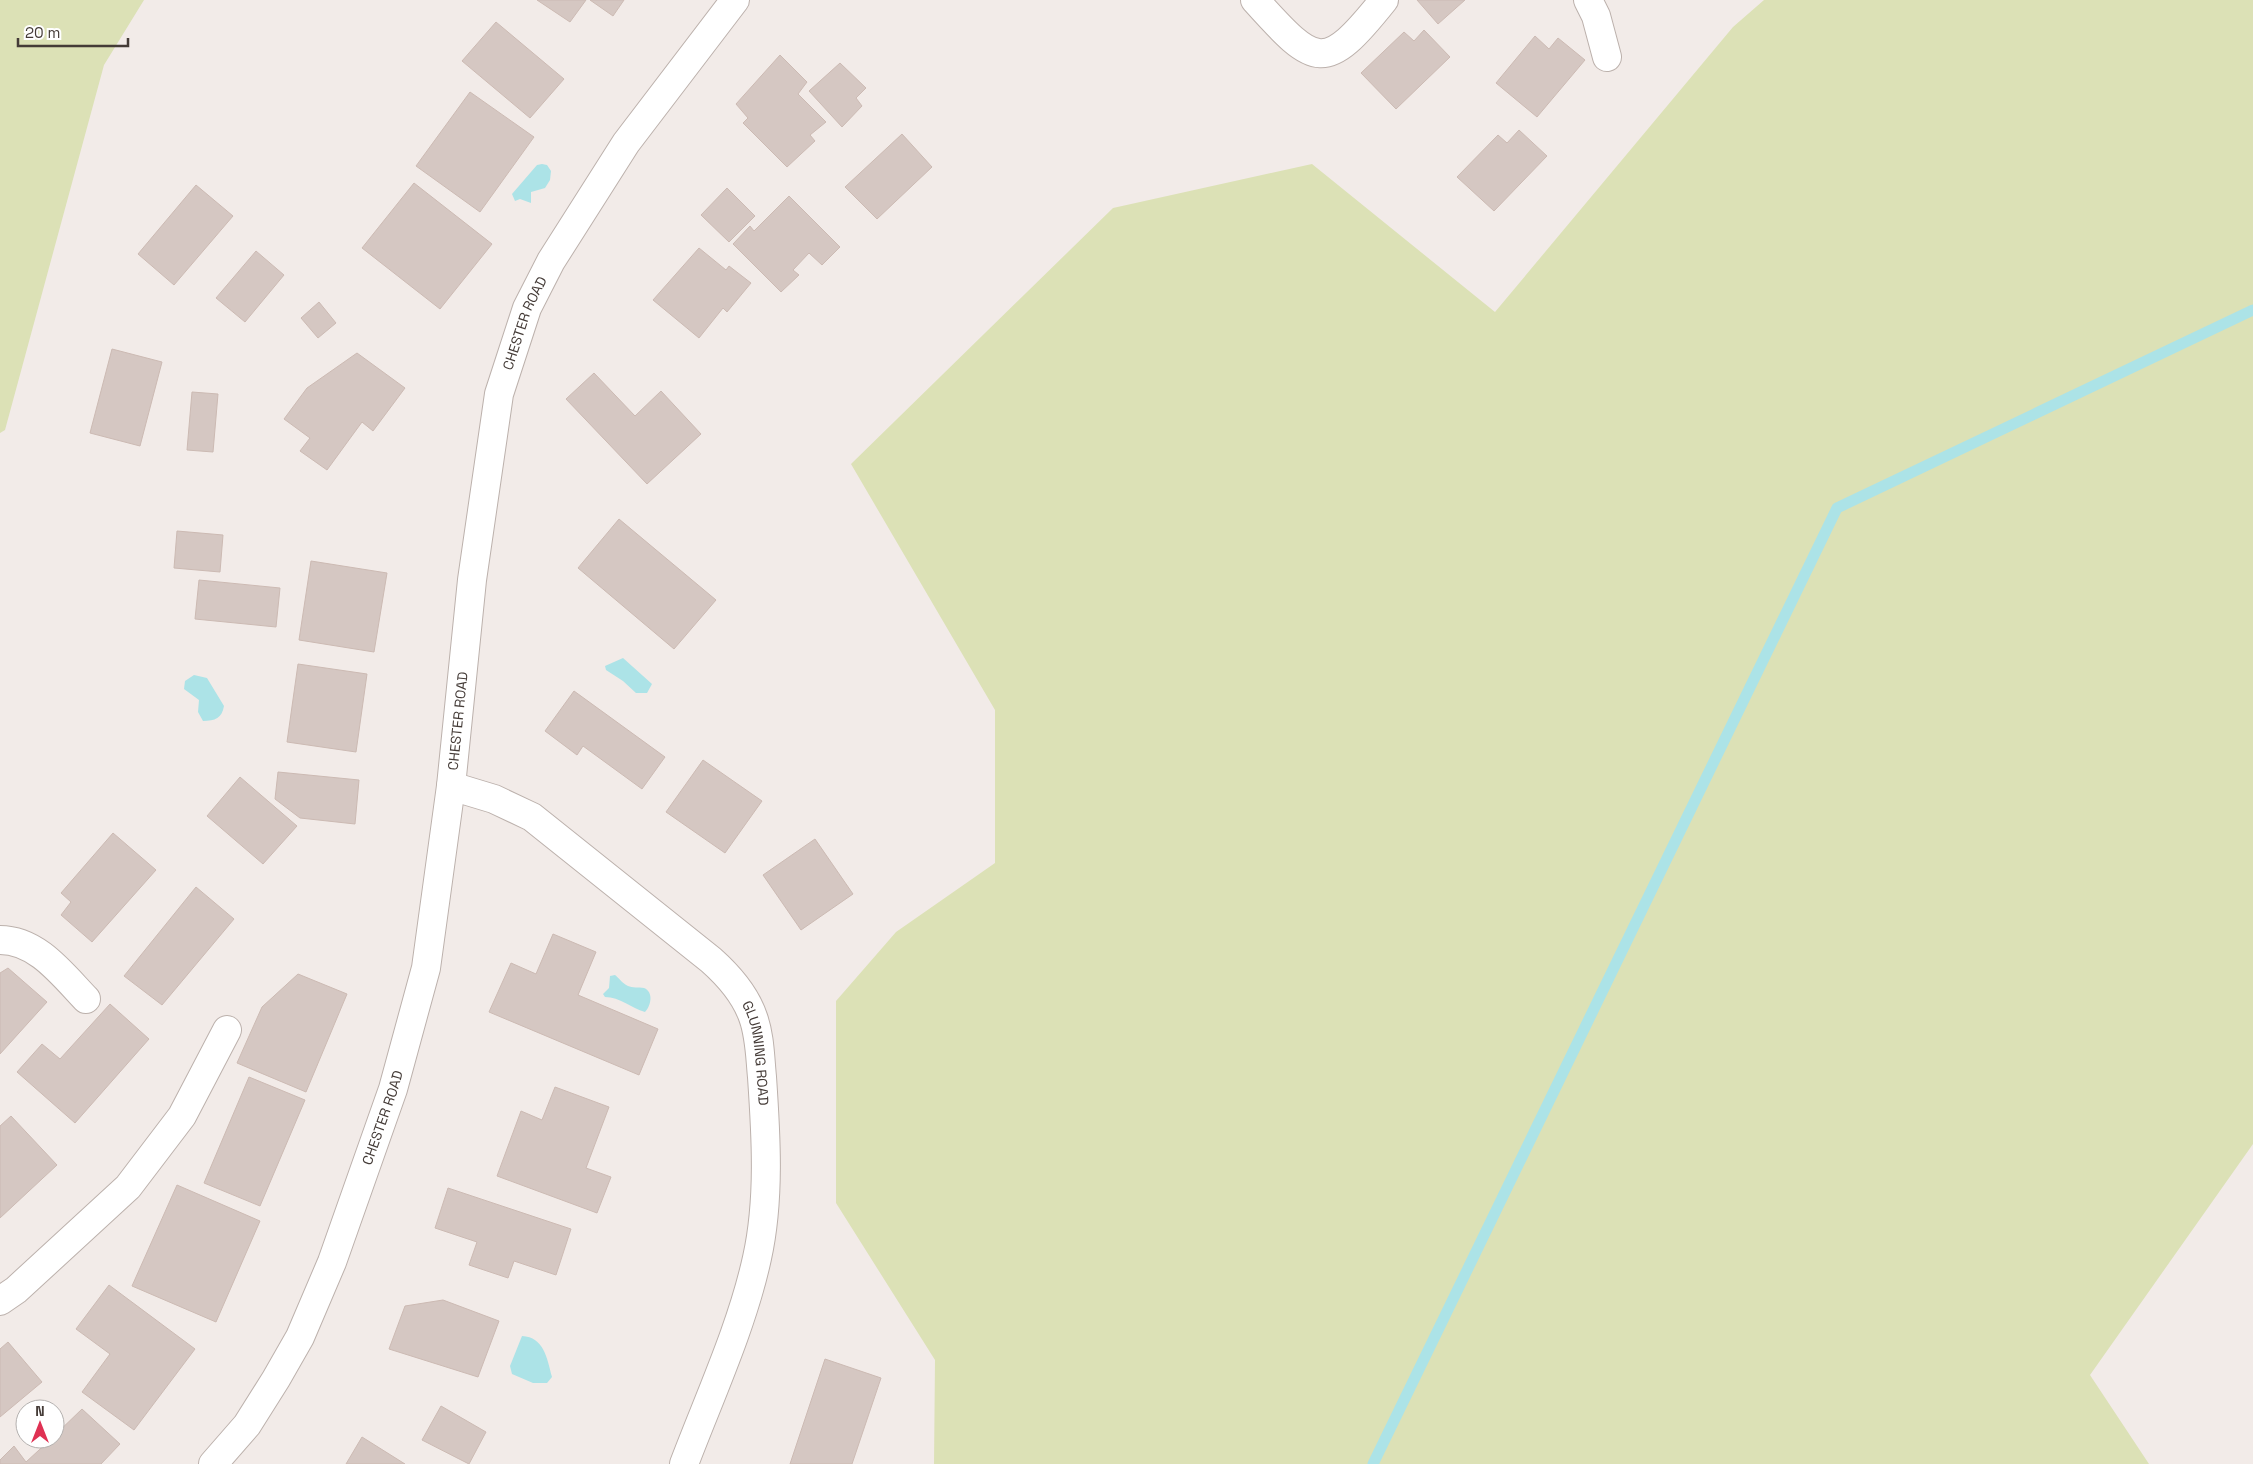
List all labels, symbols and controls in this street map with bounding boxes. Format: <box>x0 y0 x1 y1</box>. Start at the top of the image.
scale bar <box>18 15 128 47</box>
text: 20 m <box>25 23 60 42</box>
street label: CHESTER ROAD <box>498 273 551 372</box>
street label: CHESTER ROAD <box>444 671 472 771</box>
street label: GLUNNING ROAD <box>738 998 773 1106</box>
street label: CHESTER ROAD <box>358 1068 407 1167</box>
north arrow <box>15 1399 65 1449</box>
text: N <box>35 1402 45 1420</box>

